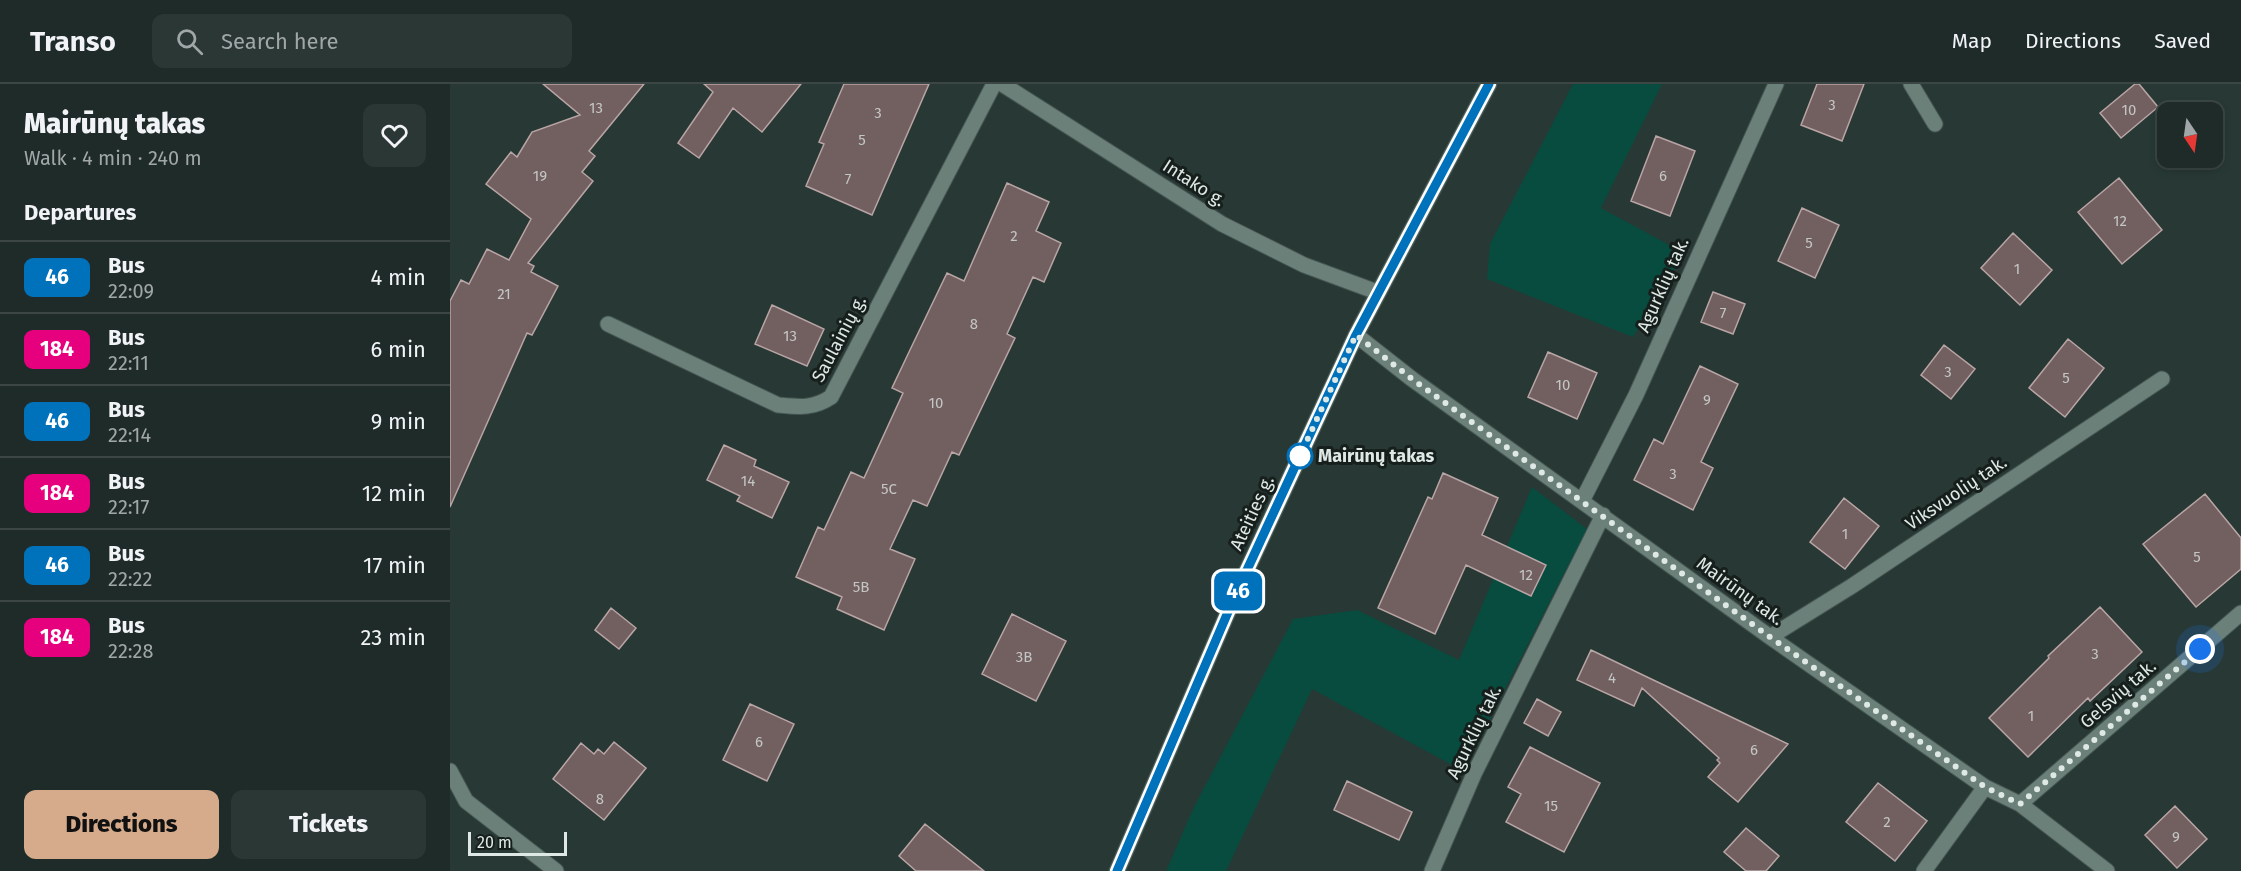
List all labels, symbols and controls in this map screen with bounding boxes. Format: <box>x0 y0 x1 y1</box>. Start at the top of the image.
search box <box>152 14 572 68</box>
text: Transo <box>30 25 116 58</box>
icon: search <box>173 25 206 58</box>
text: Search here <box>221 28 338 55</box>
text: Map <box>1952 28 1992 54</box>
text: Directions <box>2025 28 2121 54</box>
text: Saved <box>2154 28 2211 54</box>
house number: 3 <box>1828 96 1836 114</box>
house number: 13 <box>589 99 603 117</box>
house number: 10 <box>2122 101 2136 119</box>
north arrow <box>2157 102 2223 168</box>
map controls <box>2157 102 2223 168</box>
button: heart <box>363 104 426 167</box>
house number: 3 <box>874 104 882 122</box>
text: Mairūnų takas <box>24 107 205 140</box>
house number: 5 <box>858 131 866 149</box>
text: Walk · 4 min · 240 m <box>24 146 202 170</box>
street label: Intako g. <box>1159 155 1229 211</box>
house number: 19 <box>533 167 547 185</box>
house number: 6 <box>1659 167 1667 185</box>
house number: 7 <box>845 170 852 188</box>
text: Departures <box>24 199 136 226</box>
house number: 12 <box>2113 212 2127 230</box>
house number: 2 <box>1010 227 1018 245</box>
street label: Agurklių tak. <box>1632 234 1694 336</box>
house number: 5 <box>1805 234 1813 252</box>
text: Bus <box>108 252 145 279</box>
house number: 1 <box>2014 260 2020 278</box>
text: 46 <box>45 264 69 290</box>
text: 4 min <box>371 264 426 291</box>
text: 22:09 <box>108 279 154 303</box>
house number: 21 <box>497 285 511 303</box>
street label: Saulainių g. <box>807 292 871 386</box>
house number: 7 <box>1720 304 1727 322</box>
house number: 8 <box>970 315 978 333</box>
text: Bus <box>108 324 145 351</box>
house number: 13 <box>783 327 797 345</box>
text: 184 <box>40 336 74 362</box>
text: 6 min <box>370 336 426 363</box>
text: 22:11 <box>108 351 149 375</box>
house number: 3 <box>1944 363 1952 381</box>
house number: 5 <box>2062 369 2070 387</box>
house number: 10 <box>1556 376 1570 394</box>
house number: 9 <box>1703 391 1711 409</box>
house number: 10 <box>929 394 943 412</box>
text: Bus <box>108 396 145 423</box>
text: 46 <box>45 408 69 434</box>
text: 9 min <box>371 408 426 435</box>
text: 22:14 <box>108 423 151 447</box>
marker: Mairūnų takas <box>1287 443 1313 469</box>
place label: Mairūnų takas <box>1318 445 1434 467</box>
street label: Viksvuolių tak. <box>1901 451 2011 535</box>
house number: 3 <box>1669 465 1677 483</box>
text: Bus <box>108 468 145 495</box>
house number: 14 <box>741 472 755 490</box>
street label: Ateities g. <box>1225 472 1279 554</box>
text: 184 <box>40 480 74 506</box>
text: 12 min <box>362 480 426 507</box>
house number: 5C <box>881 480 898 498</box>
text: 22:17 <box>108 495 149 519</box>
house number: 1 <box>1842 525 1848 543</box>
text: Bus <box>108 540 145 567</box>
house number: 5 <box>2193 548 2201 566</box>
text: 46 <box>45 552 69 578</box>
text: 17 min <box>363 552 426 579</box>
street label: Mairūnų tak. <box>1692 552 1788 630</box>
house number: 12 <box>1519 566 1533 584</box>
text: 22:22 <box>108 567 152 591</box>
line badge: 46 <box>1211 572 1265 610</box>
house number: 5B <box>853 578 869 596</box>
text: 46 <box>1226 578 1250 604</box>
text: Bus <box>108 612 145 639</box>
text: 184 <box>40 624 74 650</box>
text: 23 min <box>360 624 426 651</box>
your location <box>2185 634 2215 664</box>
text: 22:28 <box>108 639 154 663</box>
house number: 3 <box>2091 645 2099 663</box>
house number: 3B <box>1016 648 1032 666</box>
street label: Gelsvių tak. <box>2076 655 2160 733</box>
house number: 4 <box>1608 669 1616 687</box>
street label: Agurklių tak. <box>1442 682 1506 782</box>
house number: 1 <box>2028 707 2034 725</box>
house number: 6 <box>755 733 763 751</box>
house number: 6 <box>1750 741 1758 759</box>
button: Directions <box>24 790 219 859</box>
button: Tickets <box>231 790 426 859</box>
house number: 8 <box>596 790 604 808</box>
house number: 15 <box>1544 797 1558 815</box>
house number: 2 <box>1883 813 1891 831</box>
house number: 9 <box>2172 828 2180 846</box>
scale bar <box>468 829 567 856</box>
text: 20 m <box>477 833 512 852</box>

